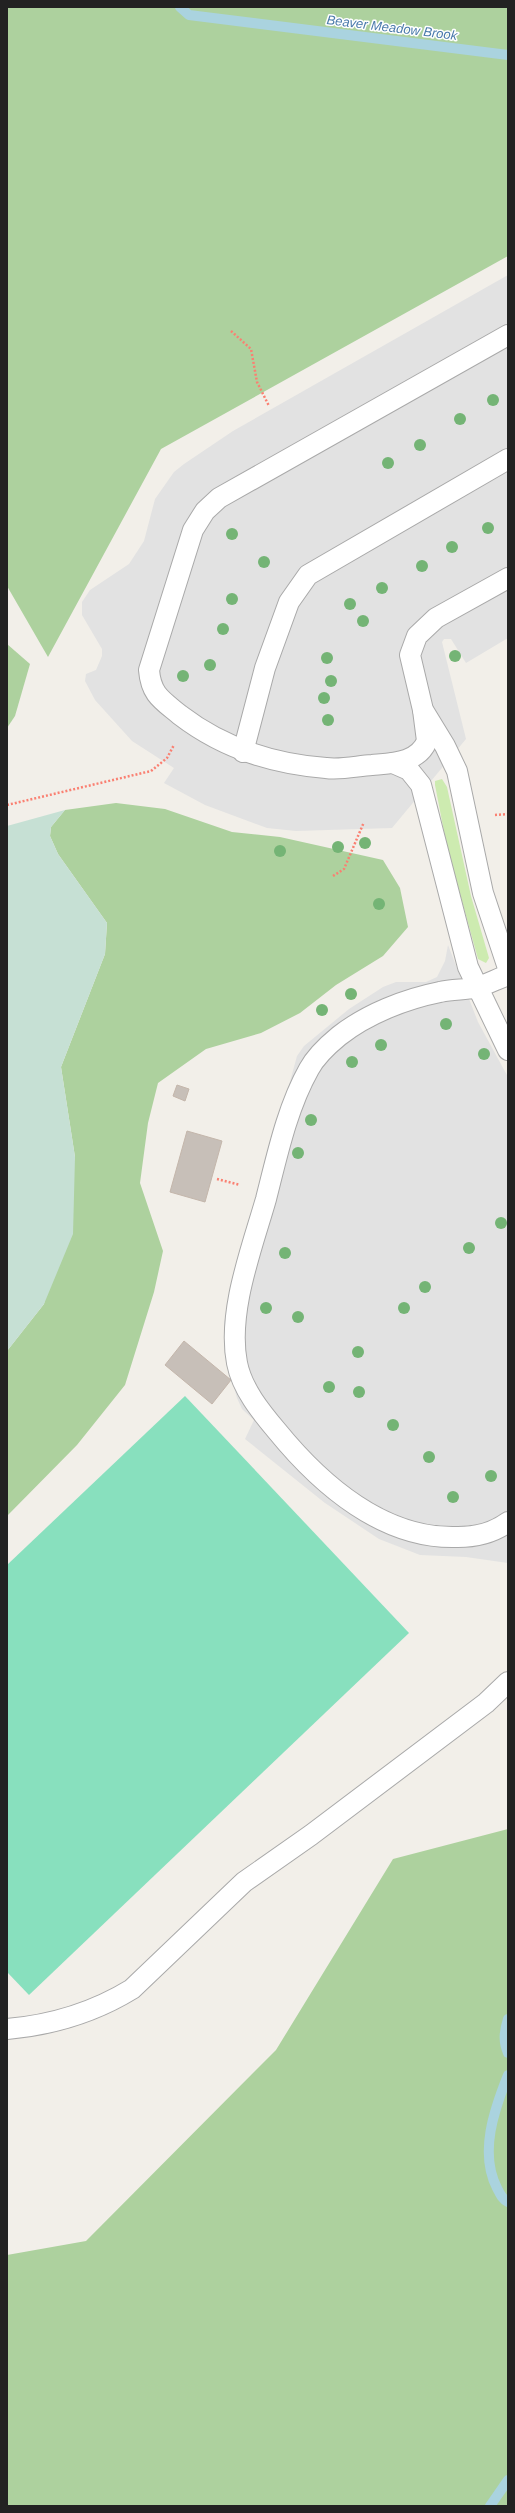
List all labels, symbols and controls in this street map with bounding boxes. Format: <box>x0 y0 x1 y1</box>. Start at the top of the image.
water label: Beaver Meadow Brook <box>326 12 460 43</box>

